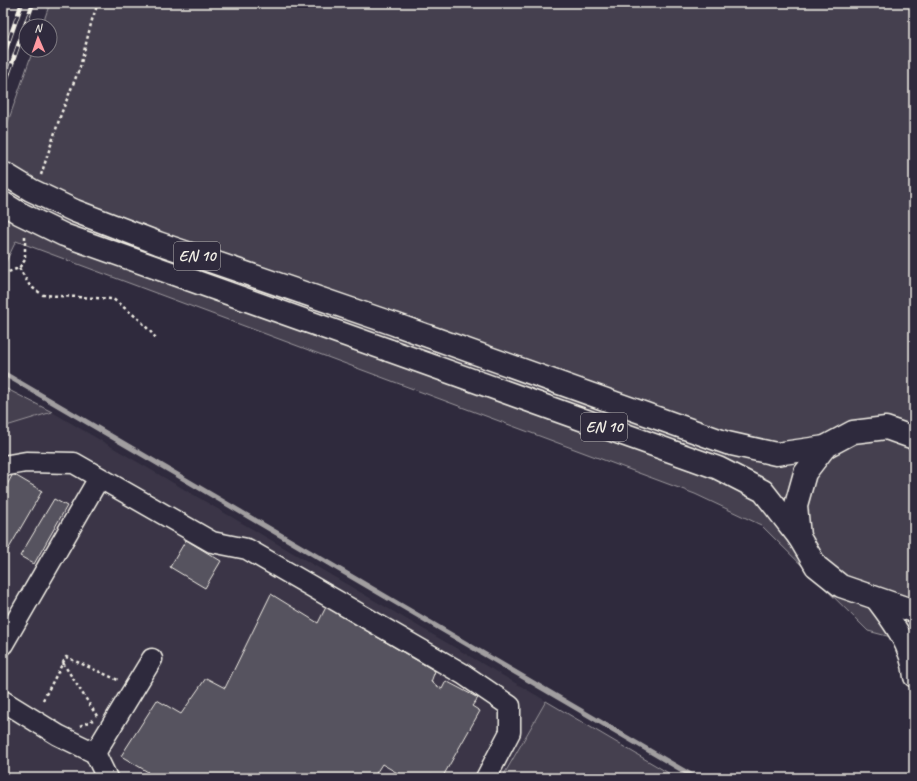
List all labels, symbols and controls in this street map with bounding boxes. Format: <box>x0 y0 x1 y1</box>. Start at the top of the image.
north arrow <box>18 18 58 58</box>
text: N <box>34 21 43 35</box>
road number: EN 10 <box>174 242 220 270</box>
road number: EN 10 <box>581 413 627 441</box>

